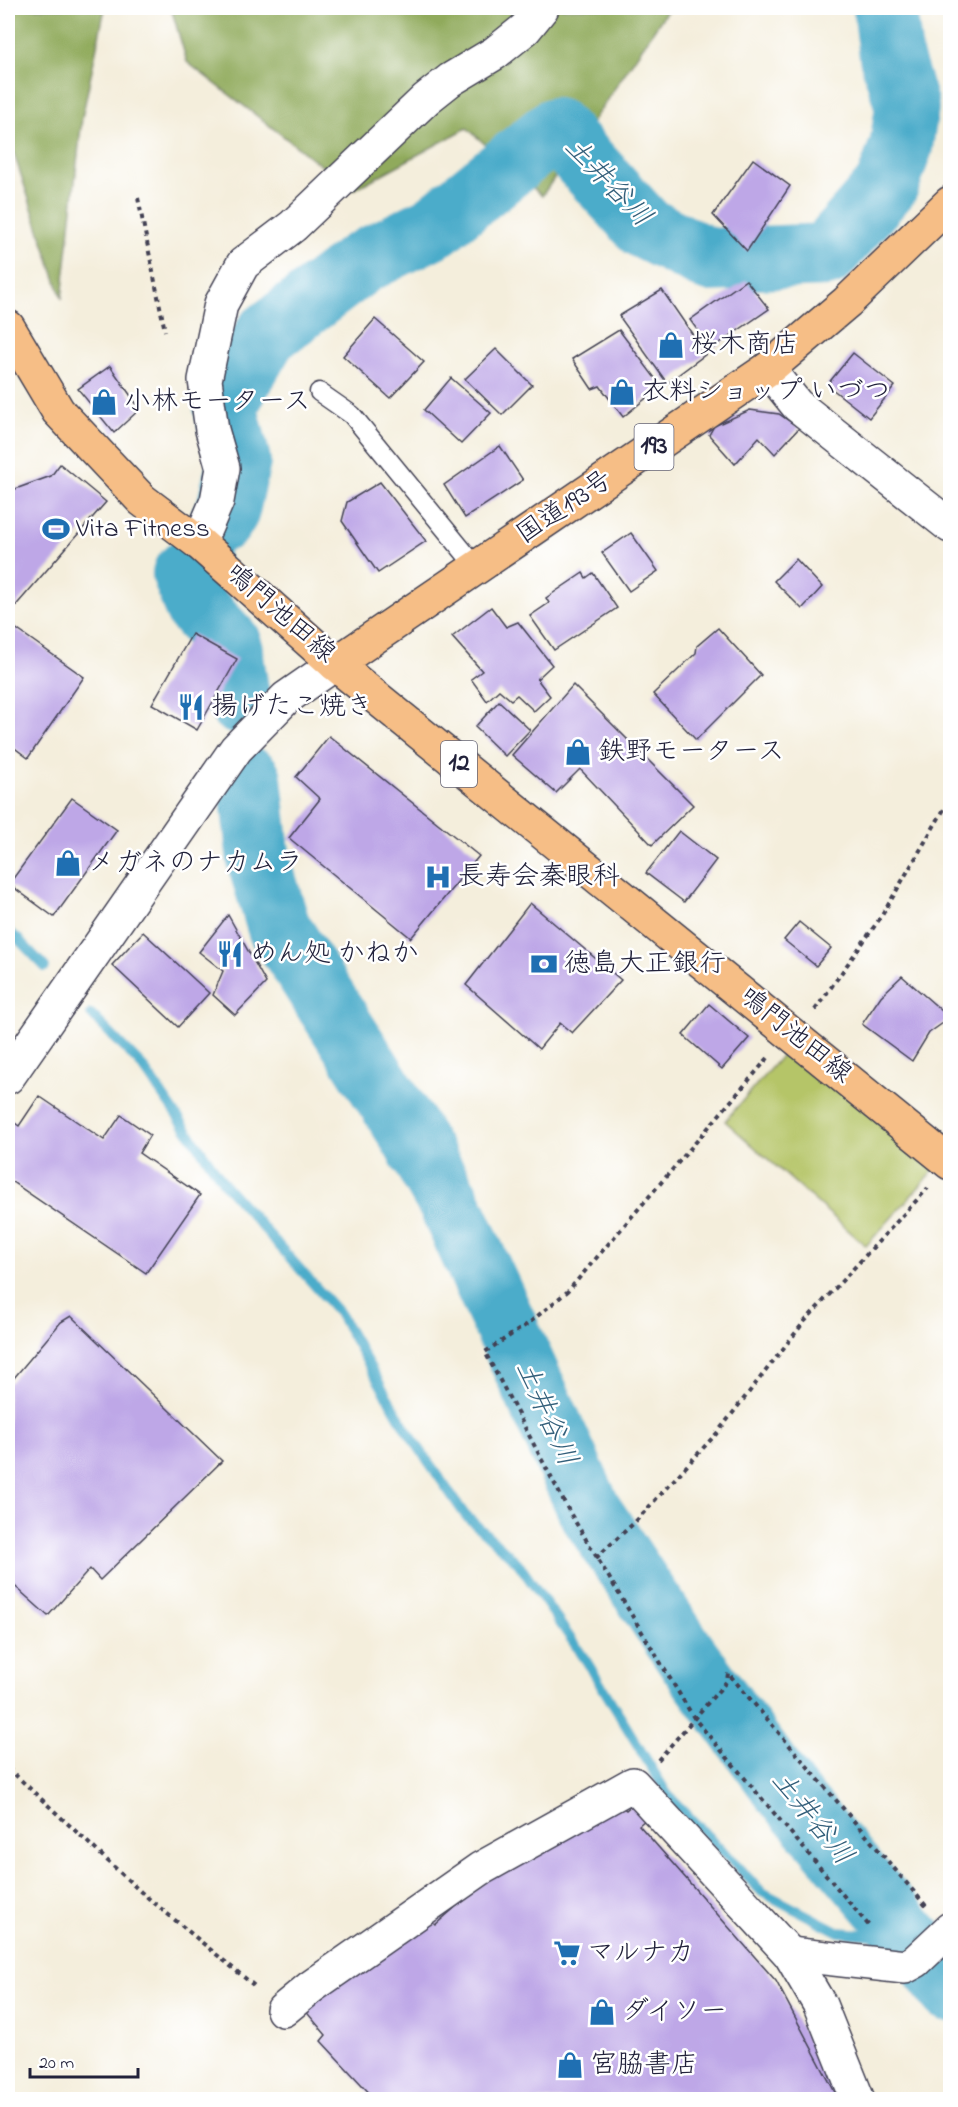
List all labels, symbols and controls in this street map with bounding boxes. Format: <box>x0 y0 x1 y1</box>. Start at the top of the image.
water label: 土井谷川 <box>553 128 661 238</box>
place label: 桜木商店 <box>691 326 799 365</box>
shop icon: 桜木商店 <box>656 330 686 360</box>
place label: 衣料ショップ いづつ <box>642 373 891 412</box>
shop icon: 衣料ショップ いづつ <box>607 377 637 407</box>
place label: 小林モータース <box>124 383 311 422</box>
shop icon: 小林モータース <box>89 387 119 417</box>
road number: 193 <box>634 424 674 470</box>
street label: 国道193号 <box>509 461 621 555</box>
place label: Vita Fitness <box>75 510 210 549</box>
sports icon: Vita Fitness <box>41 514 71 544</box>
street label: 鳴門池田線 <box>216 555 344 673</box>
place label: 揚げたこ焼き <box>211 688 373 727</box>
restaurant icon: 揚げたこ焼き <box>176 692 206 722</box>
place label: 鉄野モータース <box>598 733 785 772</box>
shop icon: 鉄野モータース <box>563 737 593 767</box>
road number: 12 <box>441 741 477 787</box>
place label: メガネのナカムラ <box>88 844 303 883</box>
shop icon: メガネのナカムラ <box>53 848 83 878</box>
place label: 長寿会秦眼科 <box>458 858 620 897</box>
hospital icon: 長寿会秦眼科 <box>423 862 453 892</box>
place label: めん処 かねか <box>250 935 419 974</box>
restaurant icon: めん処 かねか <box>215 939 245 969</box>
place label: 徳島大正銀行 <box>564 945 726 984</box>
bank icon: 徳島大正銀行 <box>529 949 559 979</box>
street label: 鳴門池田線 <box>730 978 860 1094</box>
water label: 土井谷川 <box>503 1354 587 1474</box>
water label: 土井谷川 <box>760 1763 862 1875</box>
place label: マルナカ <box>587 1934 694 1973</box>
supermarket icon: マルナカ <box>552 1938 582 1968</box>
place label: ダイソー <box>622 1993 727 2032</box>
shop icon: ダイソー <box>587 1997 617 2027</box>
scale bar <box>30 2041 138 2079</box>
place label: 宮脇書店 <box>590 2046 698 2085</box>
shop icon: 宮脇書店 <box>555 2050 585 2080</box>
text: 20 m <box>39 2051 74 2077</box>

